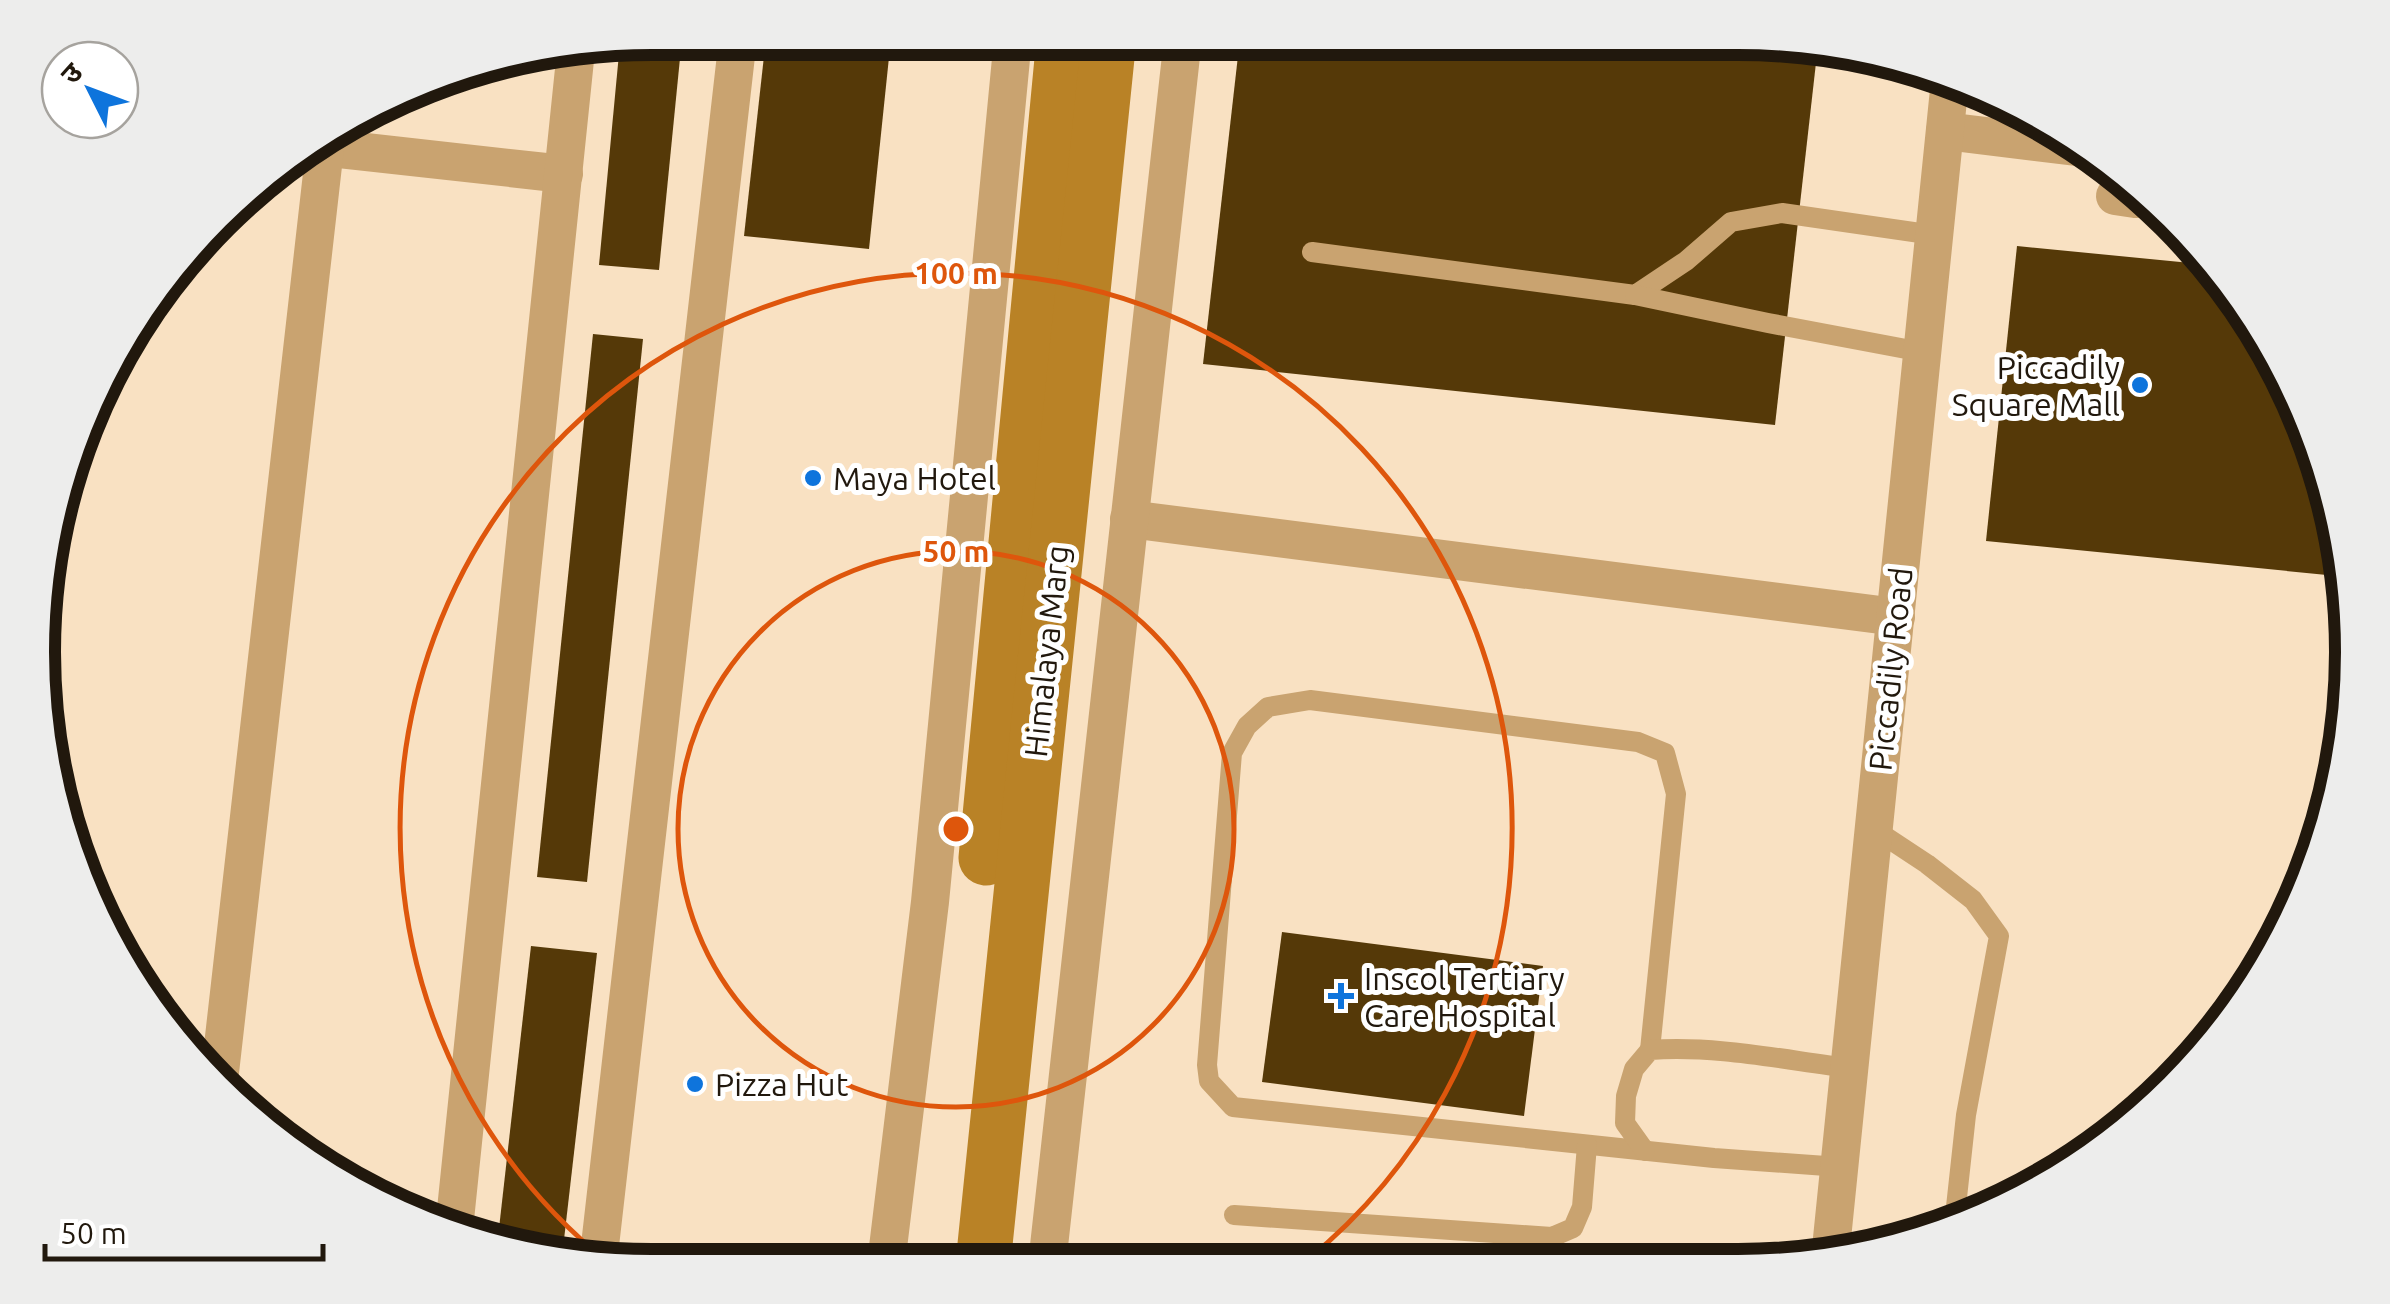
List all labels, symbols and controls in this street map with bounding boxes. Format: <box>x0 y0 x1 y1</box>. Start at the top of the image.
north arrow <box>40 40 140 140</box>
text: उ <box>54 56 88 89</box>
text: 100 m <box>914 256 998 290</box>
place label: Piccadily Square Mall <box>1952 349 2120 422</box>
marker: Piccadily Square Mall <box>2129 374 2151 396</box>
place label: Maya Hotel <box>833 460 996 496</box>
marker: Maya Hotel <box>802 467 824 489</box>
text: 50 m <box>923 534 989 568</box>
street label: Himalaya Marg <box>1017 543 1075 759</box>
street label: Piccadily Road <box>1861 566 1919 772</box>
centre of rings <box>938 811 974 847</box>
place label: Inscol Tertiary Care Hospital <box>1364 960 1565 1033</box>
marker: Inscol Tertiary Care Hospital <box>1328 983 1354 1009</box>
place label: Pizza Hut <box>715 1066 849 1102</box>
marker: Pizza Hut <box>684 1073 706 1095</box>
scale bar <box>45 1199 322 1261</box>
text: 50 m <box>60 1216 127 1250</box>

